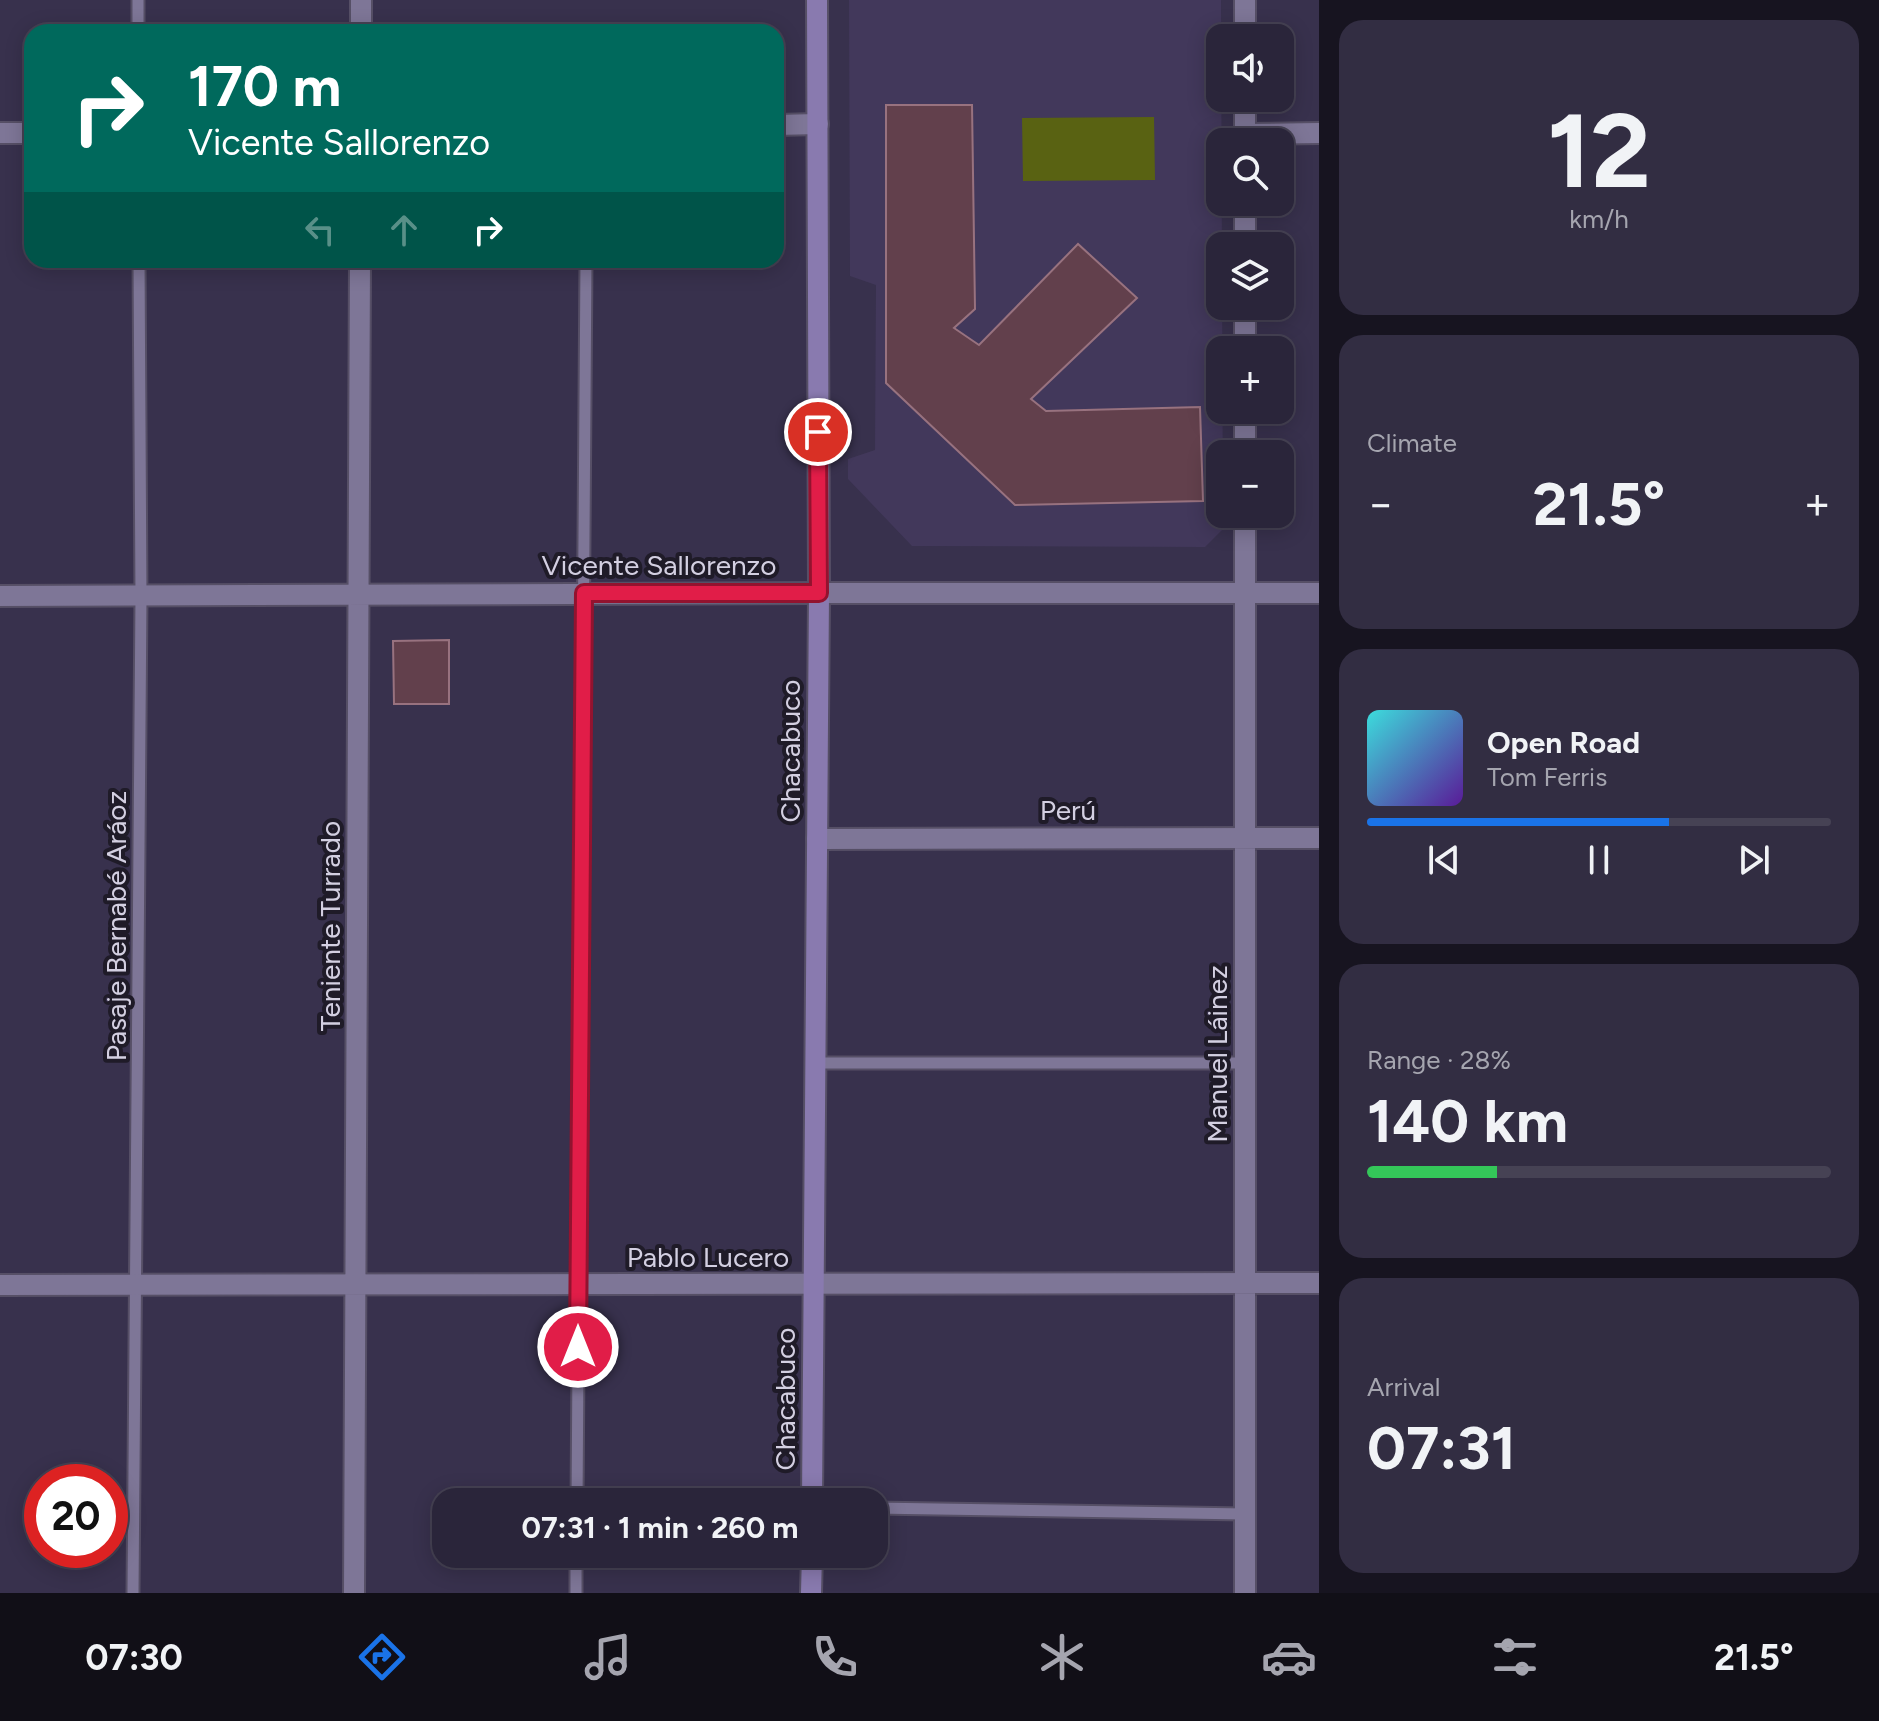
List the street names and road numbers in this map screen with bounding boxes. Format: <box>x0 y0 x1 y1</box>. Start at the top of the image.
street label: Vicente Sallorenzo <box>541 548 777 582</box>
street label: Chacabuco <box>773 680 807 822</box>
street label: Pasaje Bernabé Aráoz <box>99 791 133 1061</box>
street label: Perú <box>1040 793 1096 827</box>
street label: Teniente Turrado <box>313 821 347 1031</box>
street label: Manuel Láinez <box>1200 965 1234 1143</box>
street label: Pablo Lucero <box>627 1240 789 1274</box>
street label: Chacabuco <box>768 1328 802 1470</box>

